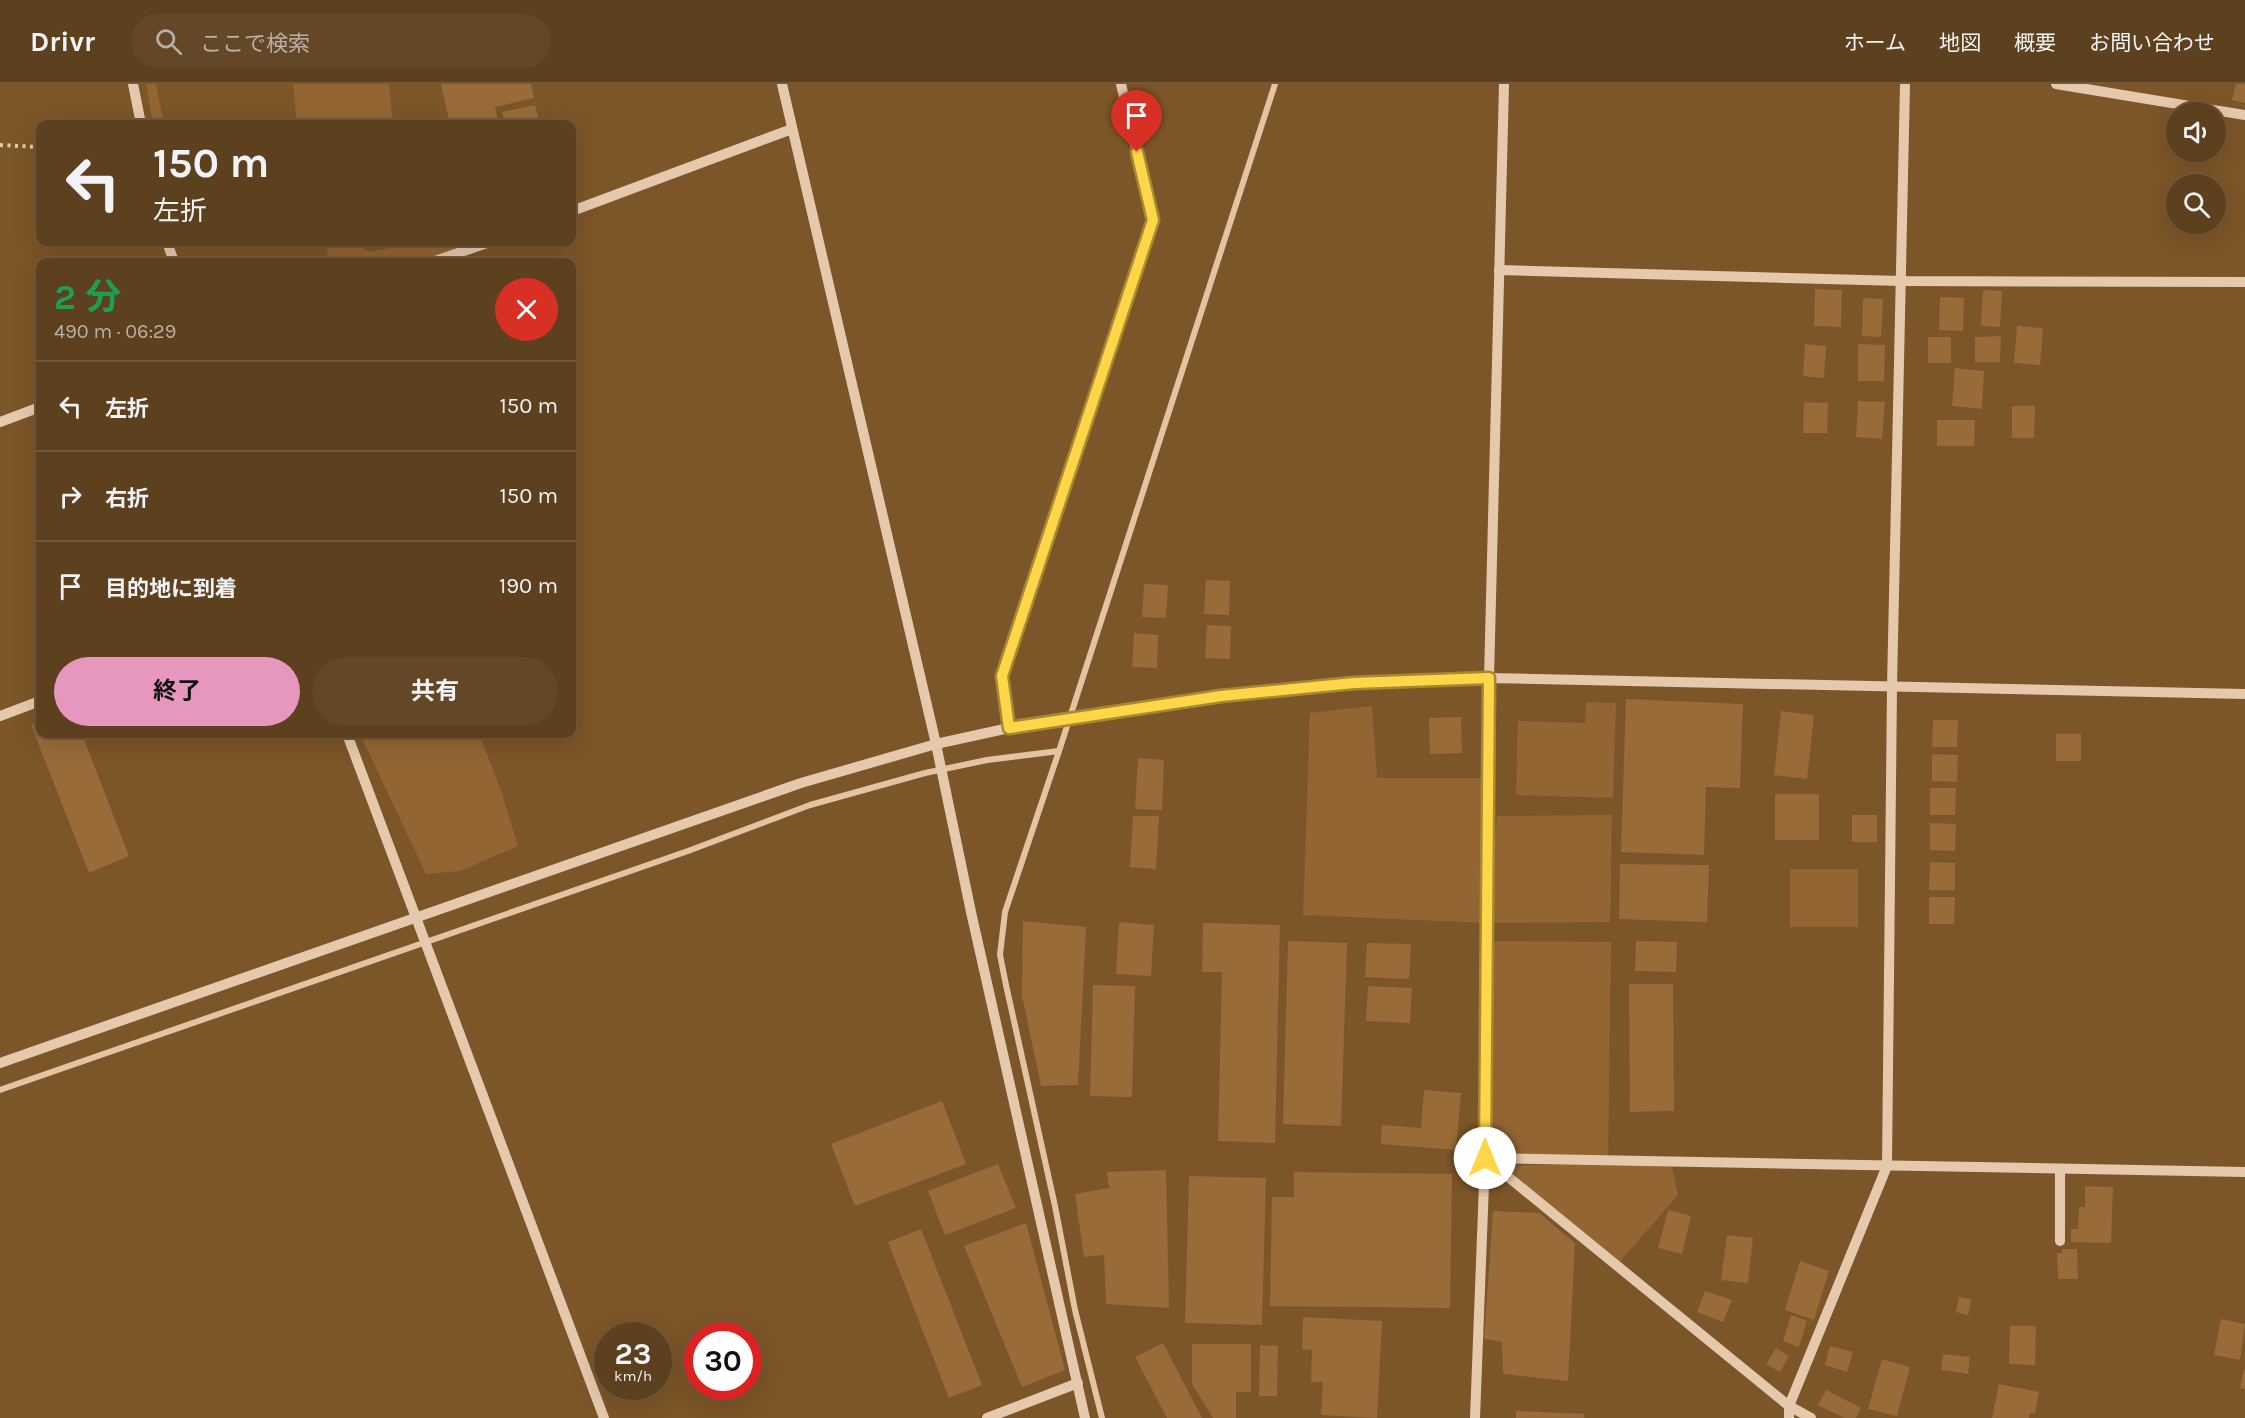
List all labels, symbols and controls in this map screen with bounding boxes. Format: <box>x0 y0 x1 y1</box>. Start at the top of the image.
search box <box>131 14 551 68</box>
text: Drivr <box>30 25 95 58</box>
icon: search <box>152 25 185 58</box>
text: ここで検索 <box>200 31 310 57</box>
text: ホーム <box>1844 31 1906 55</box>
text: 地図 <box>1939 31 1981 55</box>
text: 概要 <box>2014 31 2056 55</box>
text: お問い合わせ <box>2089 31 2215 55</box>
pin <box>1111 90 1162 152</box>
icon: arrive <box>1120 99 1153 132</box>
map controls <box>2166 102 2226 234</box>
button: sound <box>2166 102 2226 162</box>
text: 150 m <box>153 138 269 188</box>
icon: left <box>54 144 132 222</box>
button: search <box>2166 174 2226 234</box>
text: 左折 <box>153 195 207 227</box>
text: 2 分 <box>54 276 121 318</box>
button: close <box>495 278 558 341</box>
text: 490 m · 06:29 <box>54 320 176 343</box>
icon: left <box>54 390 87 423</box>
text: 150 m <box>499 393 558 419</box>
text: 左折 <box>105 396 149 422</box>
icon: right <box>54 480 87 513</box>
text: 150 m <box>499 483 558 509</box>
text: 右折 <box>105 486 149 512</box>
icon: arrive <box>54 570 87 603</box>
text: 190 m <box>499 573 558 599</box>
text: 目的地に到着 <box>105 576 237 602</box>
button: 終了 <box>54 657 300 726</box>
button: 共有 <box>312 657 558 726</box>
position arrow <box>1453 1126 1517 1190</box>
speed limit sign: 30 <box>684 1322 762 1400</box>
text: 23 <box>615 1336 651 1372</box>
text: km/h <box>614 1367 652 1385</box>

